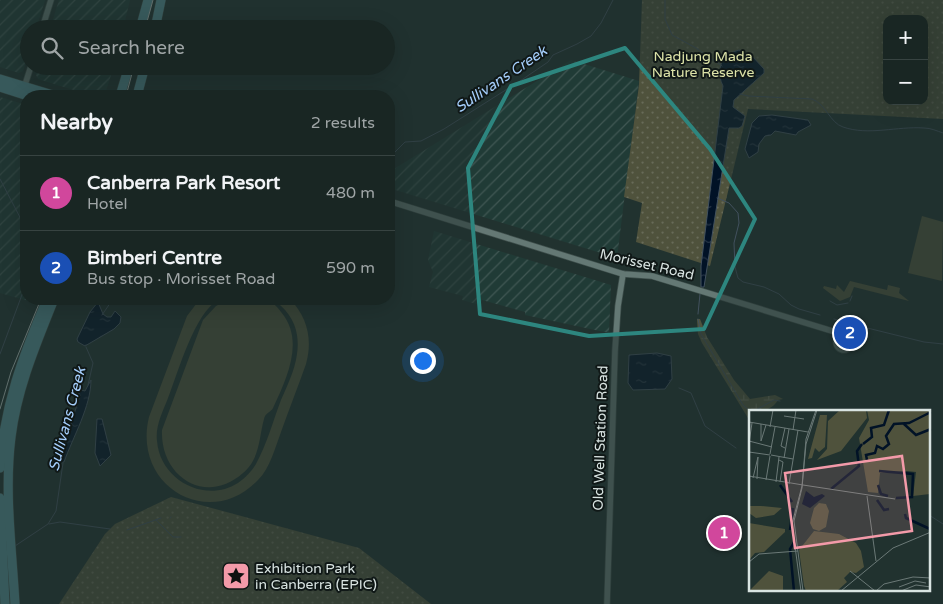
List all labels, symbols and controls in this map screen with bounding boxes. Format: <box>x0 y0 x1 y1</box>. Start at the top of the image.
map controls <box>883 15 928 105</box>
button: + <box>883 15 928 60</box>
search box <box>20 20 395 75</box>
icon: search <box>38 34 66 62</box>
text: Search here <box>78 37 185 59</box>
water label: Sullivans Creek <box>452 41 552 116</box>
park label: Nadjung Mada Nature Reserve <box>652 48 754 81</box>
button: − <box>883 60 928 105</box>
text: Nearby <box>40 110 113 135</box>
text: 2 results <box>311 113 375 133</box>
text: Canberra Park Resort <box>87 172 280 194</box>
text: 1 <box>51 183 61 203</box>
text: 480 m <box>326 183 375 203</box>
text: Hotel <box>87 194 128 214</box>
street label: Morisset Road <box>598 245 696 284</box>
text: Bimberi Centre <box>87 247 222 269</box>
text: 2 <box>51 258 61 278</box>
text: 590 m <box>326 258 375 278</box>
text: Bus stop · Morisset Road <box>87 269 275 289</box>
pin: 2 <box>834 314 866 352</box>
your location <box>410 348 436 374</box>
water label: Sullivans Creek <box>44 363 90 473</box>
street label: Old Well Station Road <box>589 365 612 511</box>
inset map <box>749 410 930 592</box>
pin: 1 <box>708 514 740 552</box>
place label: Exhibition Park in Canberra (EPIC) <box>255 560 377 593</box>
place icon: Exhibition Park in Canberra (EPIC) <box>221 561 251 591</box>

